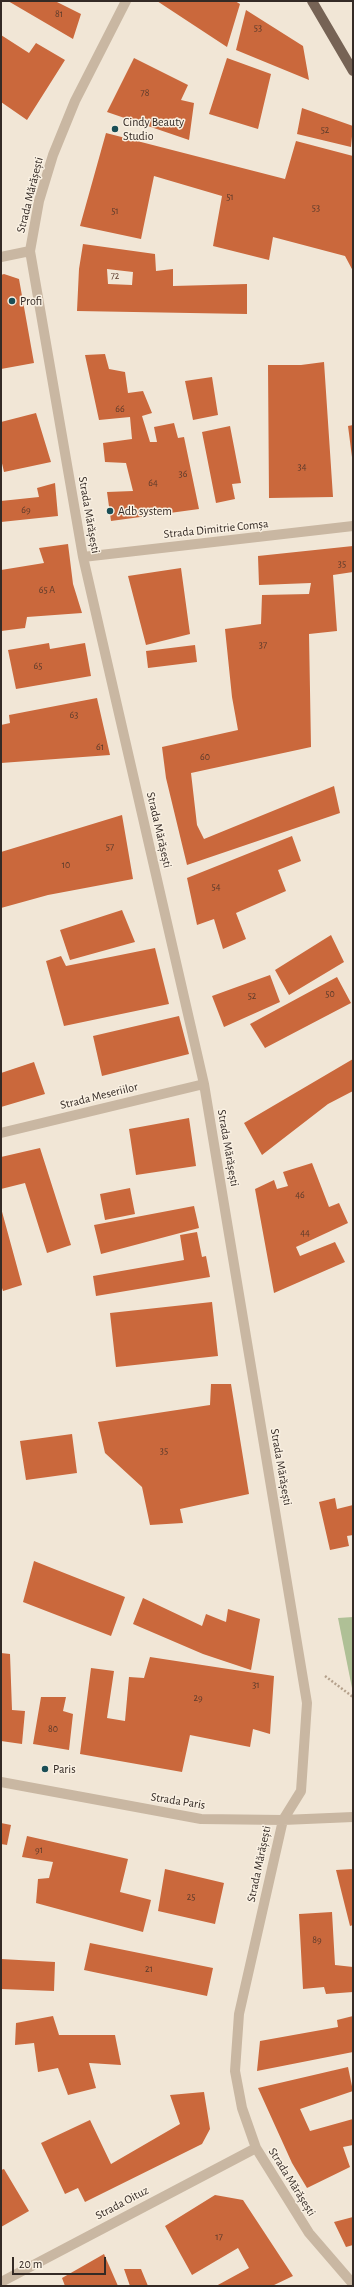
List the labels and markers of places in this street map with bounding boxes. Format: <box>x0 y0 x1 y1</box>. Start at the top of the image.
place label: Cindy Beauty Studio <box>123 115 184 143</box>
marker: Cindy Beauty Studio <box>110 124 120 134</box>
place label: Profi <box>20 294 42 308</box>
marker: Profi <box>7 296 17 306</box>
place label: Adb system <box>118 504 172 518</box>
marker: Adb system <box>105 506 115 516</box>
place label: Paris <box>53 1762 76 1776</box>
marker: Paris <box>40 1764 50 1774</box>

